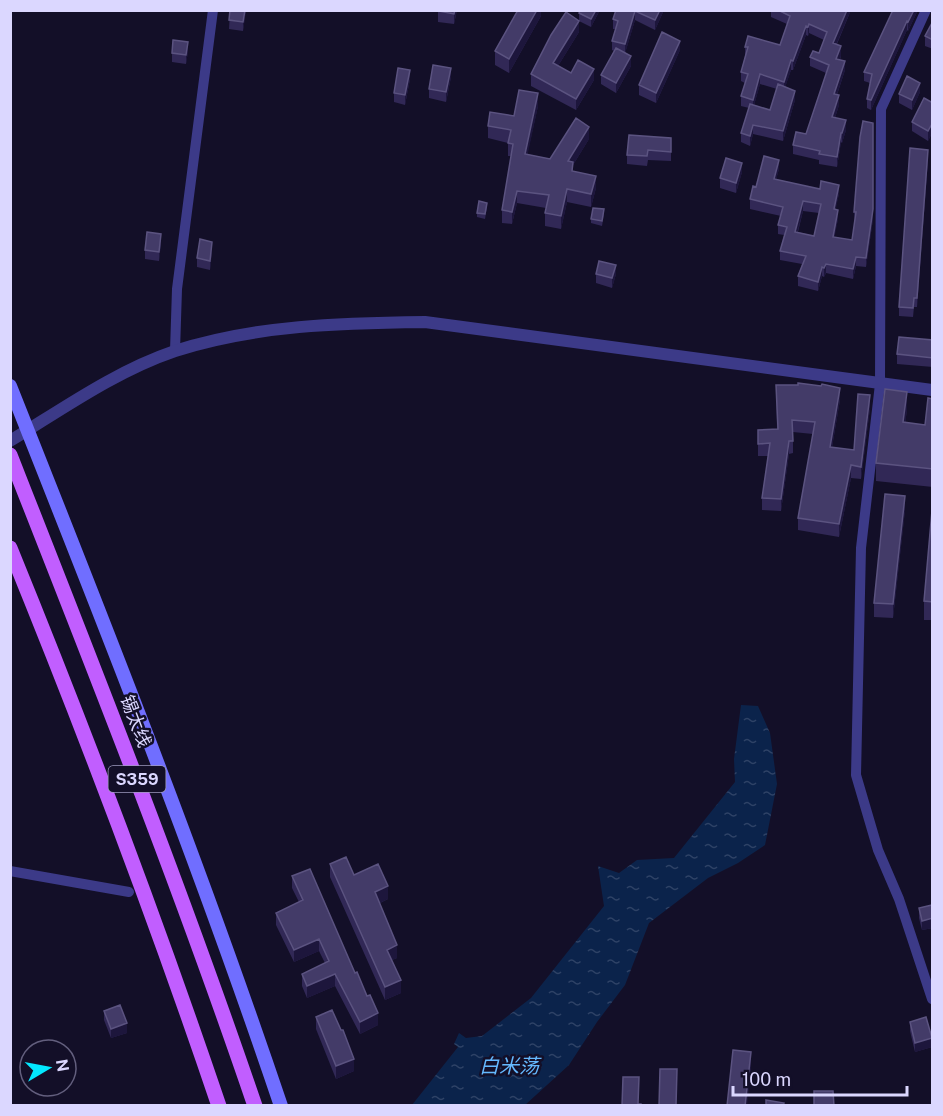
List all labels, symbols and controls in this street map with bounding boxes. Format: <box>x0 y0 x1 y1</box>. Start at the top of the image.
street label: 锡太线 <box>117 692 155 750</box>
road number: S359 <box>108 766 166 792</box>
north arrow <box>18 1038 78 1098</box>
water label: 白米荡 <box>479 1054 542 1078</box>
text: N <box>52 1058 73 1073</box>
scale bar <box>733 1059 907 1097</box>
text: 100 m <box>742 1069 791 1090</box>

